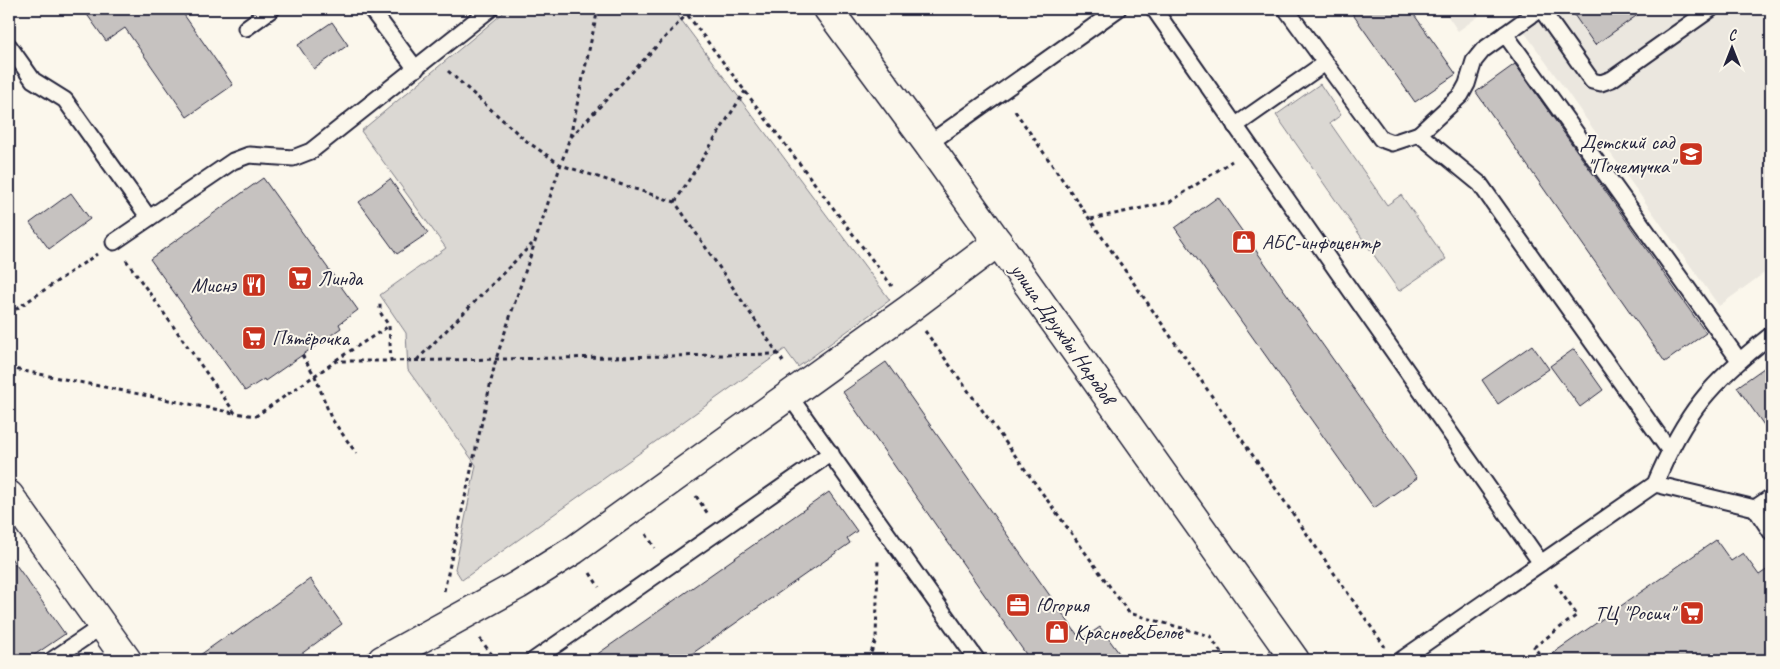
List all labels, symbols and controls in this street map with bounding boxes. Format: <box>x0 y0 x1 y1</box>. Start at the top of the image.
north arrow <box>1708 22 1758 72</box>
text: С <box>1729 27 1738 44</box>
place label: Детский сад "Почемучка" <box>1580 129 1678 179</box>
school or university icon: Детский сад "Почемучка" <box>1678 141 1704 167</box>
shop icon: АБС-инфоцентр <box>1231 229 1257 255</box>
place label: АБС-инфоцентр <box>1262 229 1382 255</box>
street label: улица Дружбы Народов <box>1004 256 1124 412</box>
supermarket icon: Линда <box>287 265 313 291</box>
place label: Линда <box>318 265 364 291</box>
place label: Миснэ <box>191 272 238 298</box>
restaurant icon: Миснэ <box>241 272 267 298</box>
supermarket icon: Пятёрочка <box>241 325 267 351</box>
place label: Пятёрочка <box>272 325 351 351</box>
office icon: Югория <box>1005 592 1031 618</box>
place label: Югория <box>1036 592 1090 618</box>
place label: ТЦ "Росич" <box>1595 600 1678 626</box>
supermarket icon: ТЦ "Росич" <box>1679 600 1705 626</box>
shop icon: Красное&Белое <box>1044 619 1070 645</box>
place label: Красное&Белое <box>1074 619 1184 645</box>

